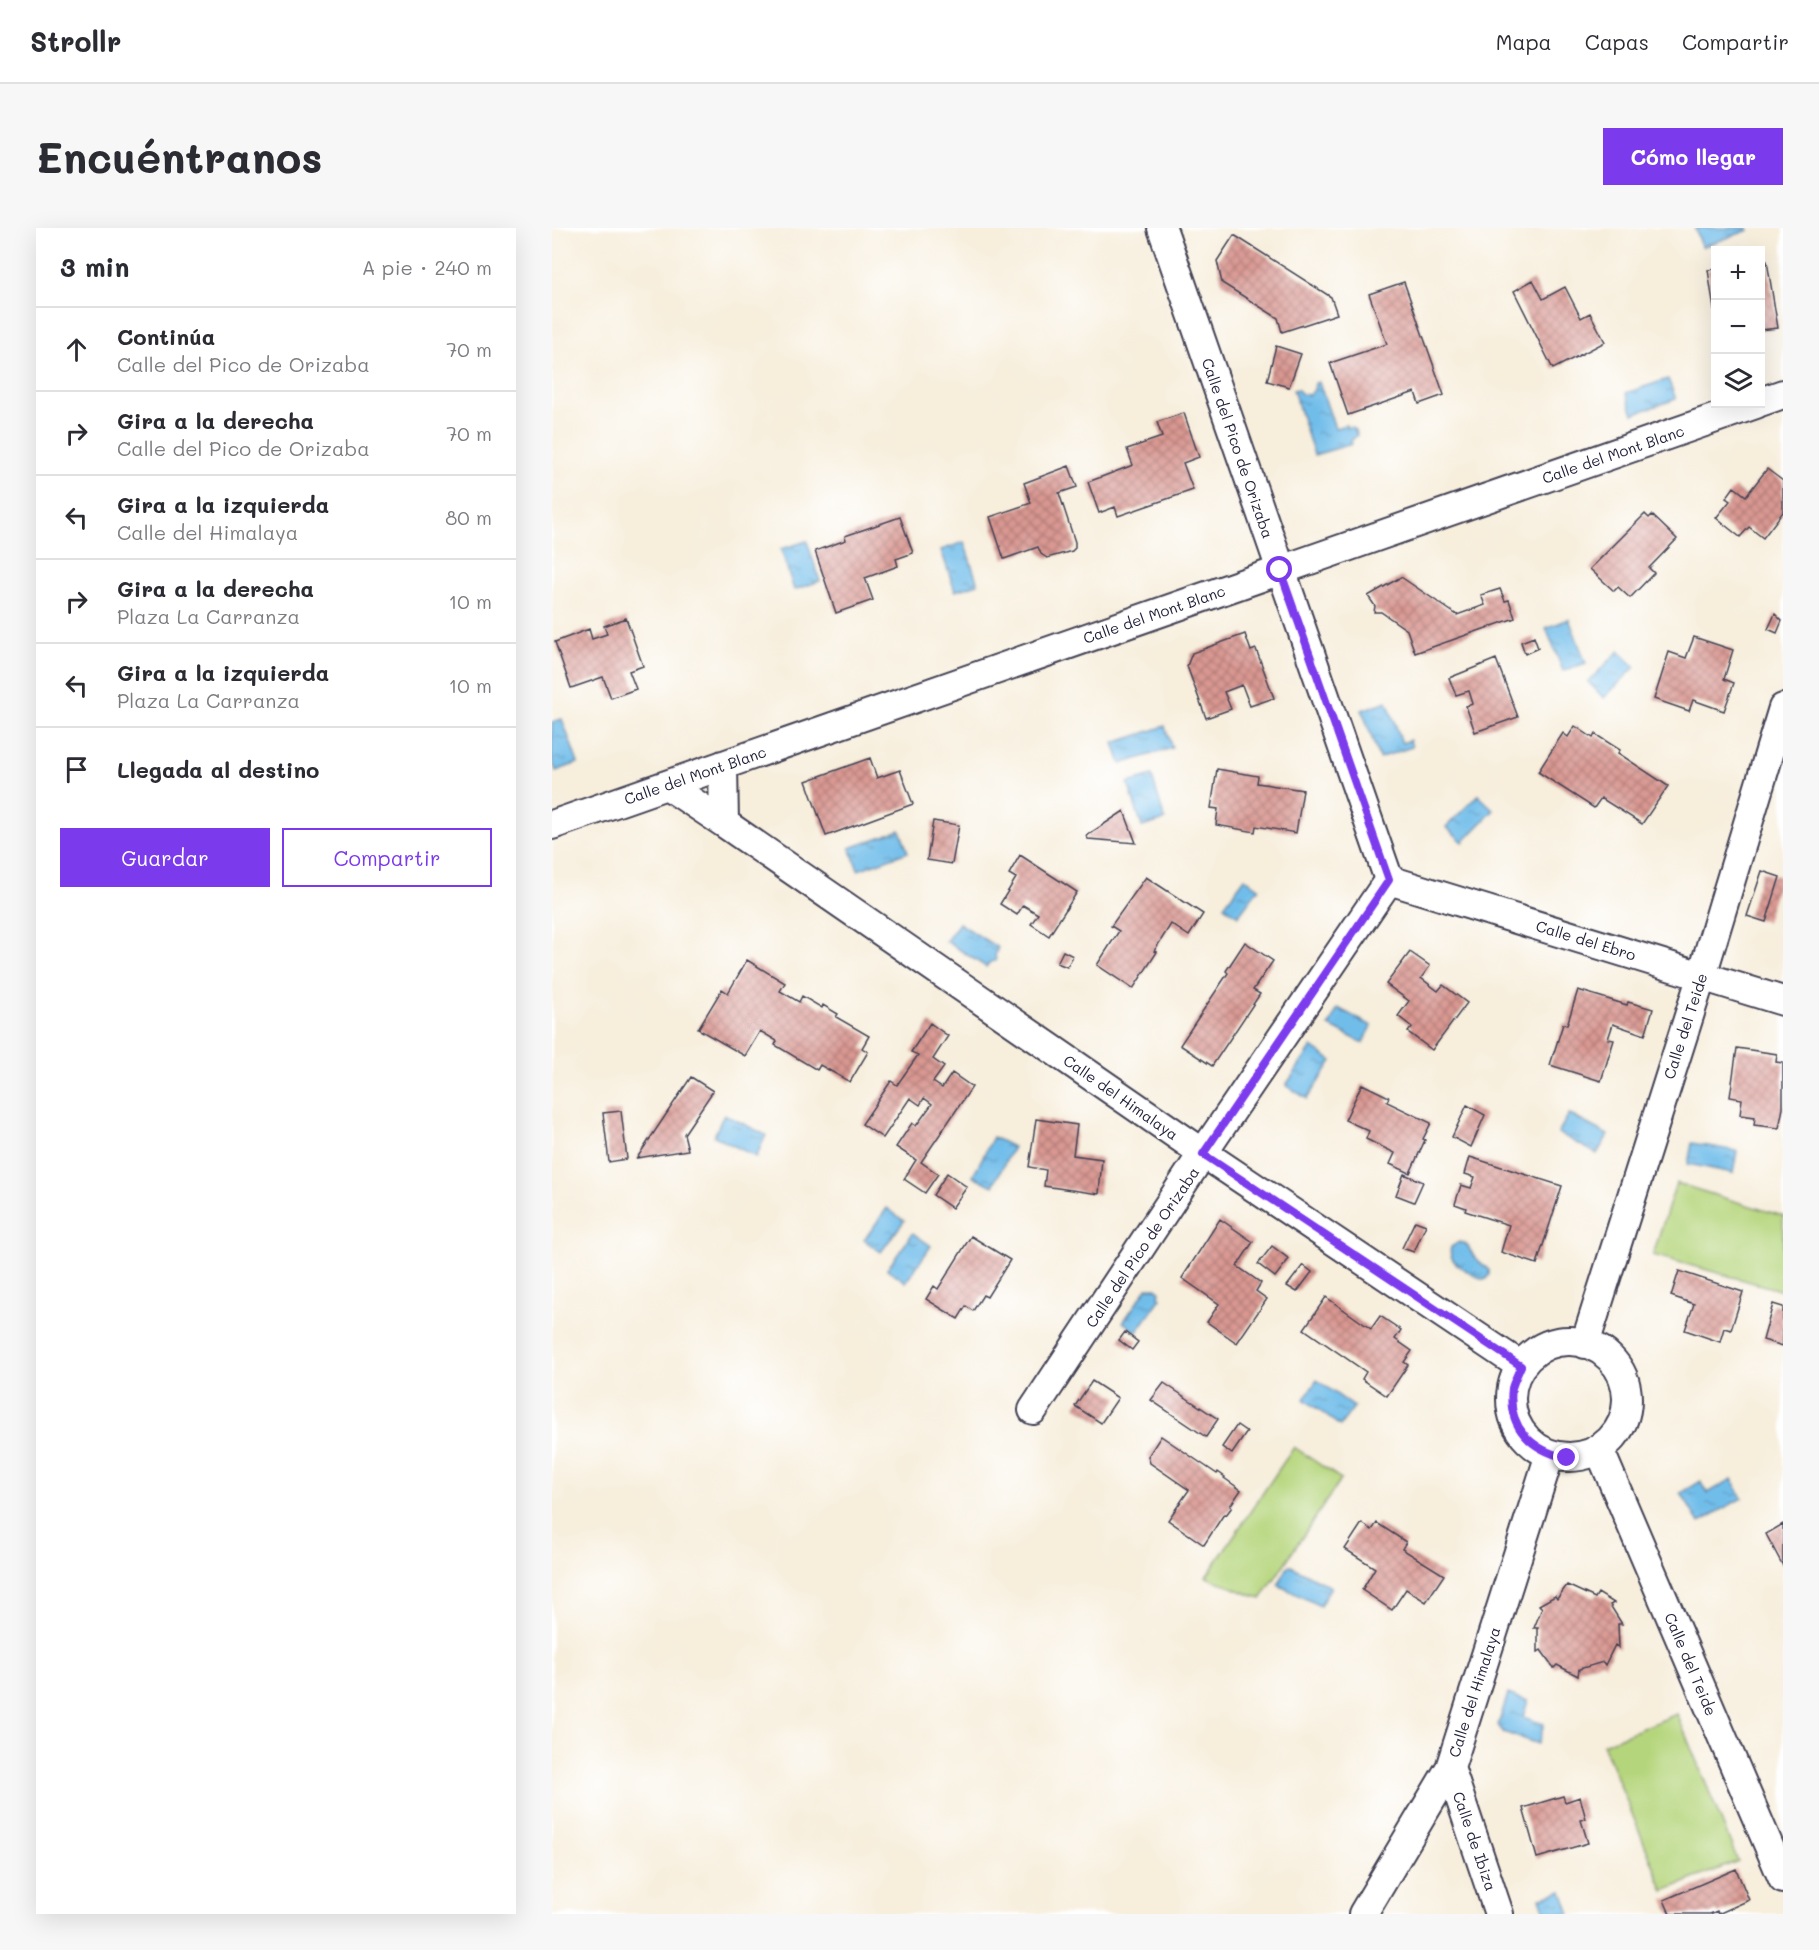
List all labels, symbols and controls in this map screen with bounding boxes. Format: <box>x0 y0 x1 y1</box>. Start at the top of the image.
text: Strollr <box>30 23 121 59</box>
text: Mapa <box>1496 28 1552 55</box>
text: Capas <box>1585 28 1649 55</box>
text: Compartir <box>1682 28 1789 55</box>
button: Cómo llegar <box>1603 128 1783 185</box>
text: Encuéntranos <box>36 129 322 184</box>
map controls <box>1711 246 1765 408</box>
button: + <box>1711 246 1765 300</box>
text: 3 min <box>60 250 129 284</box>
text: A pie · 240 m <box>362 254 492 280</box>
button: − <box>1711 300 1765 354</box>
text: Continúa <box>117 322 215 351</box>
icon: ahead <box>60 333 93 366</box>
text: 70 m <box>446 336 492 362</box>
text: Calle del Pico de Orizaba <box>117 351 370 377</box>
button: layers <box>1711 354 1765 408</box>
street label: Calle del Pico de Orizaba <box>1198 355 1278 541</box>
text: Gira a la derecha <box>117 406 314 435</box>
icon: right <box>60 417 93 450</box>
text: 70 m <box>446 420 492 446</box>
street label: Calle del Mont Blanc <box>1539 420 1687 488</box>
text: Calle del Pico de Orizaba <box>117 435 370 461</box>
text: Gira a la izquierda <box>117 490 329 519</box>
icon: left <box>60 501 93 534</box>
text: 80 m <box>445 504 492 530</box>
text: Calle del Himalaya <box>117 519 298 545</box>
route start <box>1266 556 1292 582</box>
text: Gira a la derecha <box>117 574 314 603</box>
street label: Calle del Mont Blanc <box>1080 580 1228 648</box>
icon: right <box>60 585 93 618</box>
text: 10 m <box>448 588 492 614</box>
text: Plaza La Carranza <box>117 603 300 629</box>
text: Gira a la izquierda <box>117 658 329 687</box>
icon: left <box>60 669 93 702</box>
text: 10 m <box>448 672 492 698</box>
text: Plaza La Carranza <box>117 687 300 713</box>
street label: Calle del Mont Blanc <box>621 741 769 809</box>
icon: arrive <box>60 753 93 786</box>
text: Llegada al destino <box>117 755 319 784</box>
button: Guardar <box>60 828 270 887</box>
button: Compartir <box>282 828 492 887</box>
street label: Calle del Ebro <box>1534 915 1639 965</box>
street label: Calle del Teide <box>1658 971 1712 1081</box>
street label: Calle del Himalaya <box>1060 1050 1182 1144</box>
street label: Calle del Pico de Orizaba <box>1081 1163 1203 1331</box>
route end <box>1553 1444 1579 1470</box>
street label: Calle del Teide <box>1660 1609 1722 1719</box>
street label: Calle del Himalaya <box>1443 1624 1505 1760</box>
street label: Calle de Ibiza <box>1449 1789 1501 1893</box>

